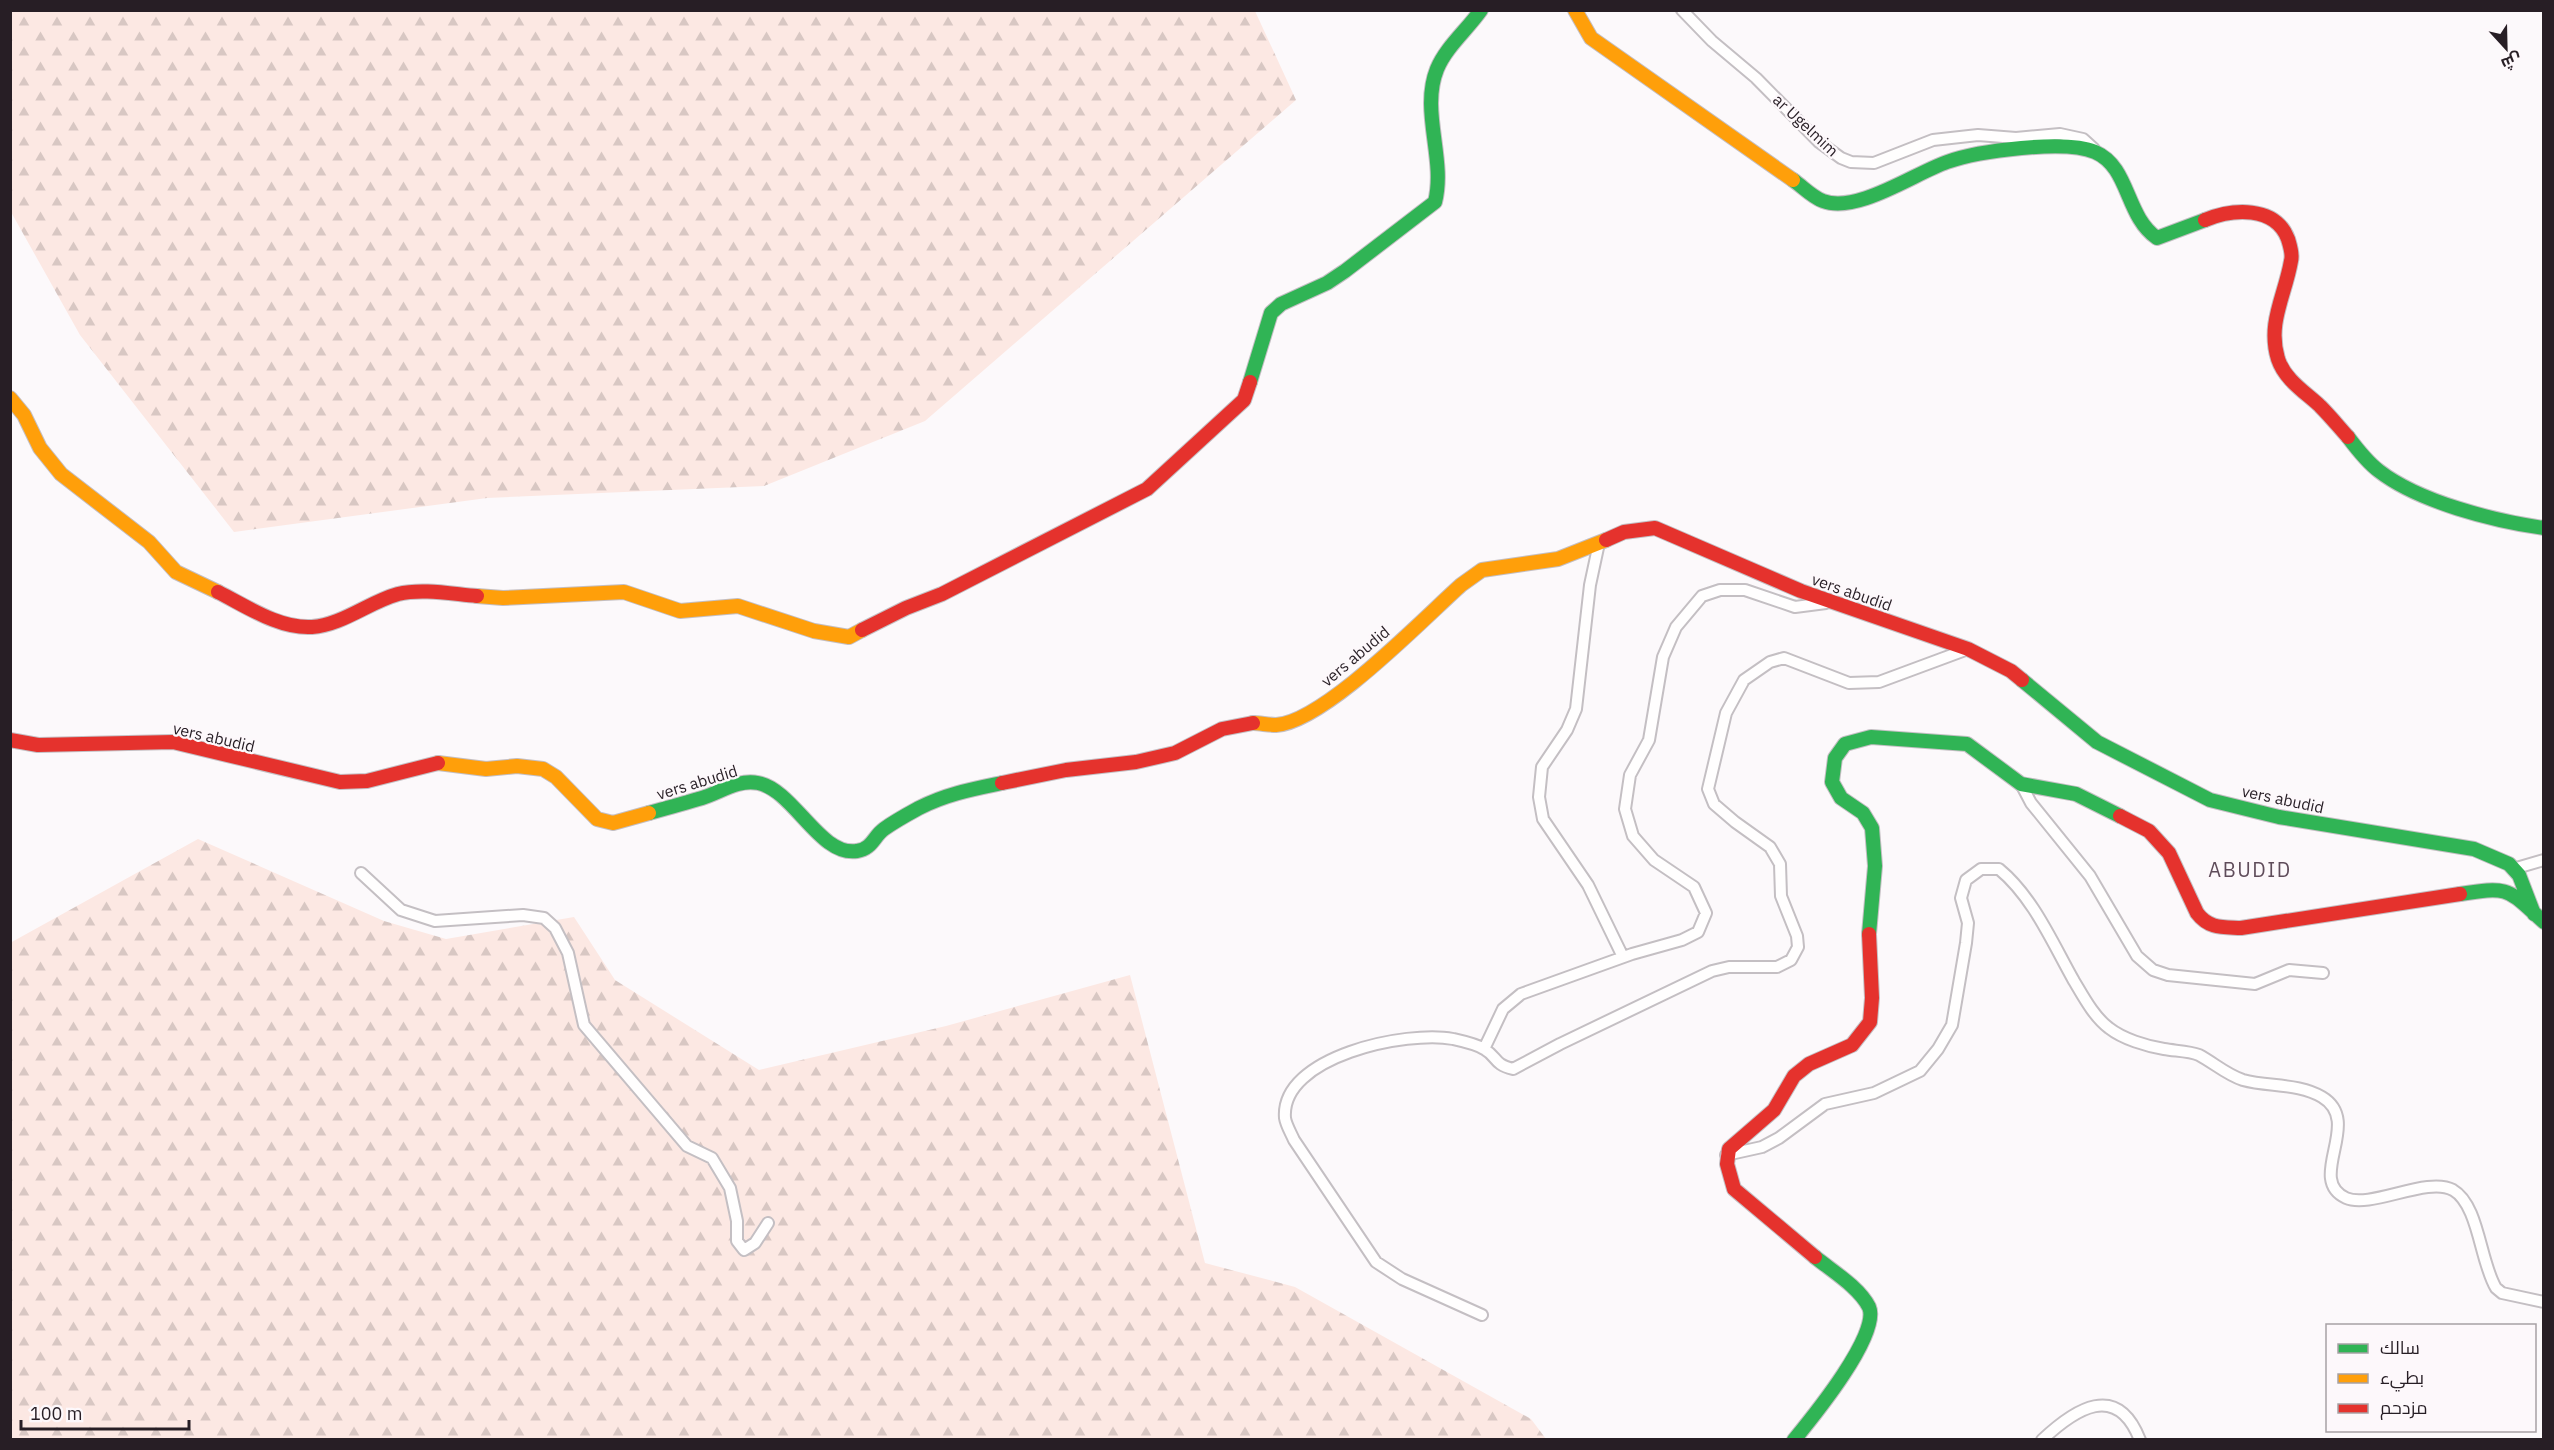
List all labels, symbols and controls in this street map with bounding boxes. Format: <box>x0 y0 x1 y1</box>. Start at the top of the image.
north arrow <box>2476 18 2536 78</box>
text: ش <box>2498 49 2525 75</box>
street label: ar Ugelmim <box>1769 90 1843 160</box>
street label: vers abudid <box>1809 569 1895 615</box>
street label: vers abudid <box>1317 622 1393 690</box>
street label: vers abudid <box>171 718 257 756</box>
street label: vers abudid <box>654 760 740 804</box>
street label: vers abudid <box>2240 781 2326 817</box>
district label: ABUDID <box>2208 856 2292 883</box>
legend <box>2326 1324 2536 1432</box>
text: سالك <box>2380 1336 2420 1359</box>
text: بطيء <box>2380 1366 2424 1392</box>
scale bar <box>21 1393 189 1431</box>
text: مزدحم <box>2380 1396 2428 1420</box>
text: 100 m <box>30 1402 82 1425</box>

